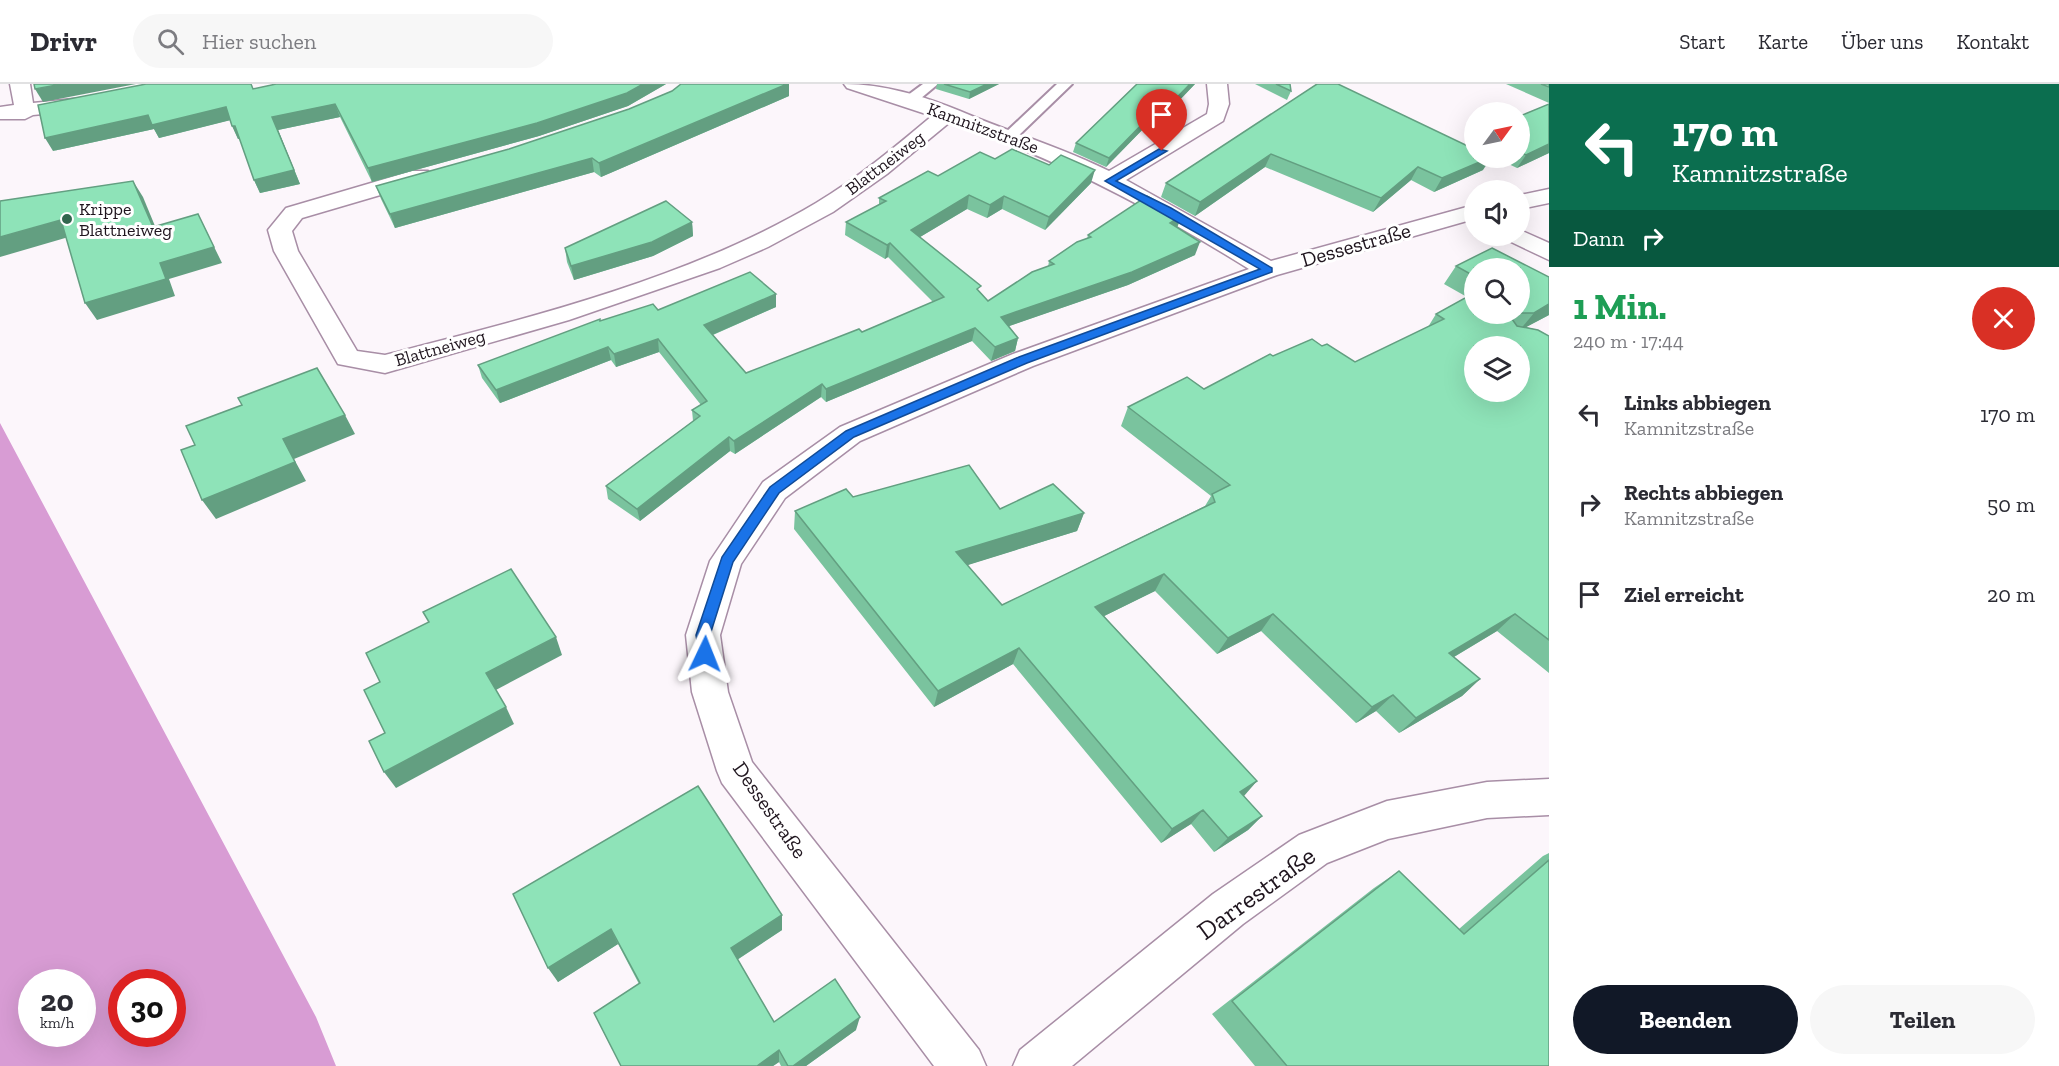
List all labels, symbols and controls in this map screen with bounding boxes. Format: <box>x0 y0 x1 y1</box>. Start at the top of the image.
search box <box>133 14 553 68</box>
text: Drivr <box>30 25 97 58</box>
icon: search <box>154 25 187 58</box>
text: Hier suchen <box>202 28 316 55</box>
text: Start <box>1679 29 1725 54</box>
text: Karte <box>1758 29 1808 54</box>
text: Über uns <box>1841 29 1923 54</box>
text: Kontakt <box>1956 29 2029 54</box>
pin <box>1136 89 1187 151</box>
street label: Kamnitzstraße <box>924 98 1042 158</box>
icon: arrive <box>1145 98 1178 131</box>
north arrow <box>1464 102 1530 168</box>
map controls <box>1464 102 1530 402</box>
text: 170 m <box>1672 106 1778 157</box>
icon: left <box>1573 108 1651 186</box>
street label: Blattneiweg <box>841 126 929 200</box>
text: Kamnitzstraße <box>1672 157 1848 189</box>
button: sound <box>1464 180 1530 246</box>
place label: Krippe Blattneiweg <box>79 198 172 241</box>
marker: Krippe Blattneiweg <box>60 212 74 226</box>
street label: Dessestraße <box>1298 217 1413 272</box>
icon: right <box>1636 222 1669 255</box>
text: Dann <box>1573 225 1624 252</box>
button: search <box>1464 258 1530 324</box>
text: 1 Min. <box>1573 285 1667 328</box>
button: close <box>1972 287 2035 350</box>
street label: Blattneiweg <box>392 325 488 371</box>
text: 240 m · 17:44 <box>1573 329 1684 353</box>
button: layers <box>1464 336 1530 402</box>
text: Links abbiegen <box>1624 389 1771 416</box>
icon: left <box>1573 398 1606 431</box>
text: 170 m <box>1980 401 2035 428</box>
text: Kamnitzstraße <box>1624 416 1754 440</box>
text: Rechts abbiegen <box>1624 479 1783 506</box>
icon: right <box>1573 488 1606 521</box>
text: 50 m <box>1987 491 2035 518</box>
text: Kamnitzstraße <box>1624 506 1754 530</box>
icon: arrive <box>1573 578 1606 611</box>
text: Ziel erreicht <box>1624 581 1744 608</box>
text: 20 m <box>1987 581 2035 608</box>
position arrow <box>673 622 737 686</box>
street label: Dessestraße <box>728 756 813 863</box>
street label: Darrestraße <box>1191 839 1321 947</box>
speed limit sign: 30 <box>108 969 186 1047</box>
text: 20 <box>40 983 74 1019</box>
button: Beenden <box>1573 985 1798 1054</box>
button: Teilen <box>1810 985 2035 1054</box>
text: km/h <box>40 1014 74 1032</box>

